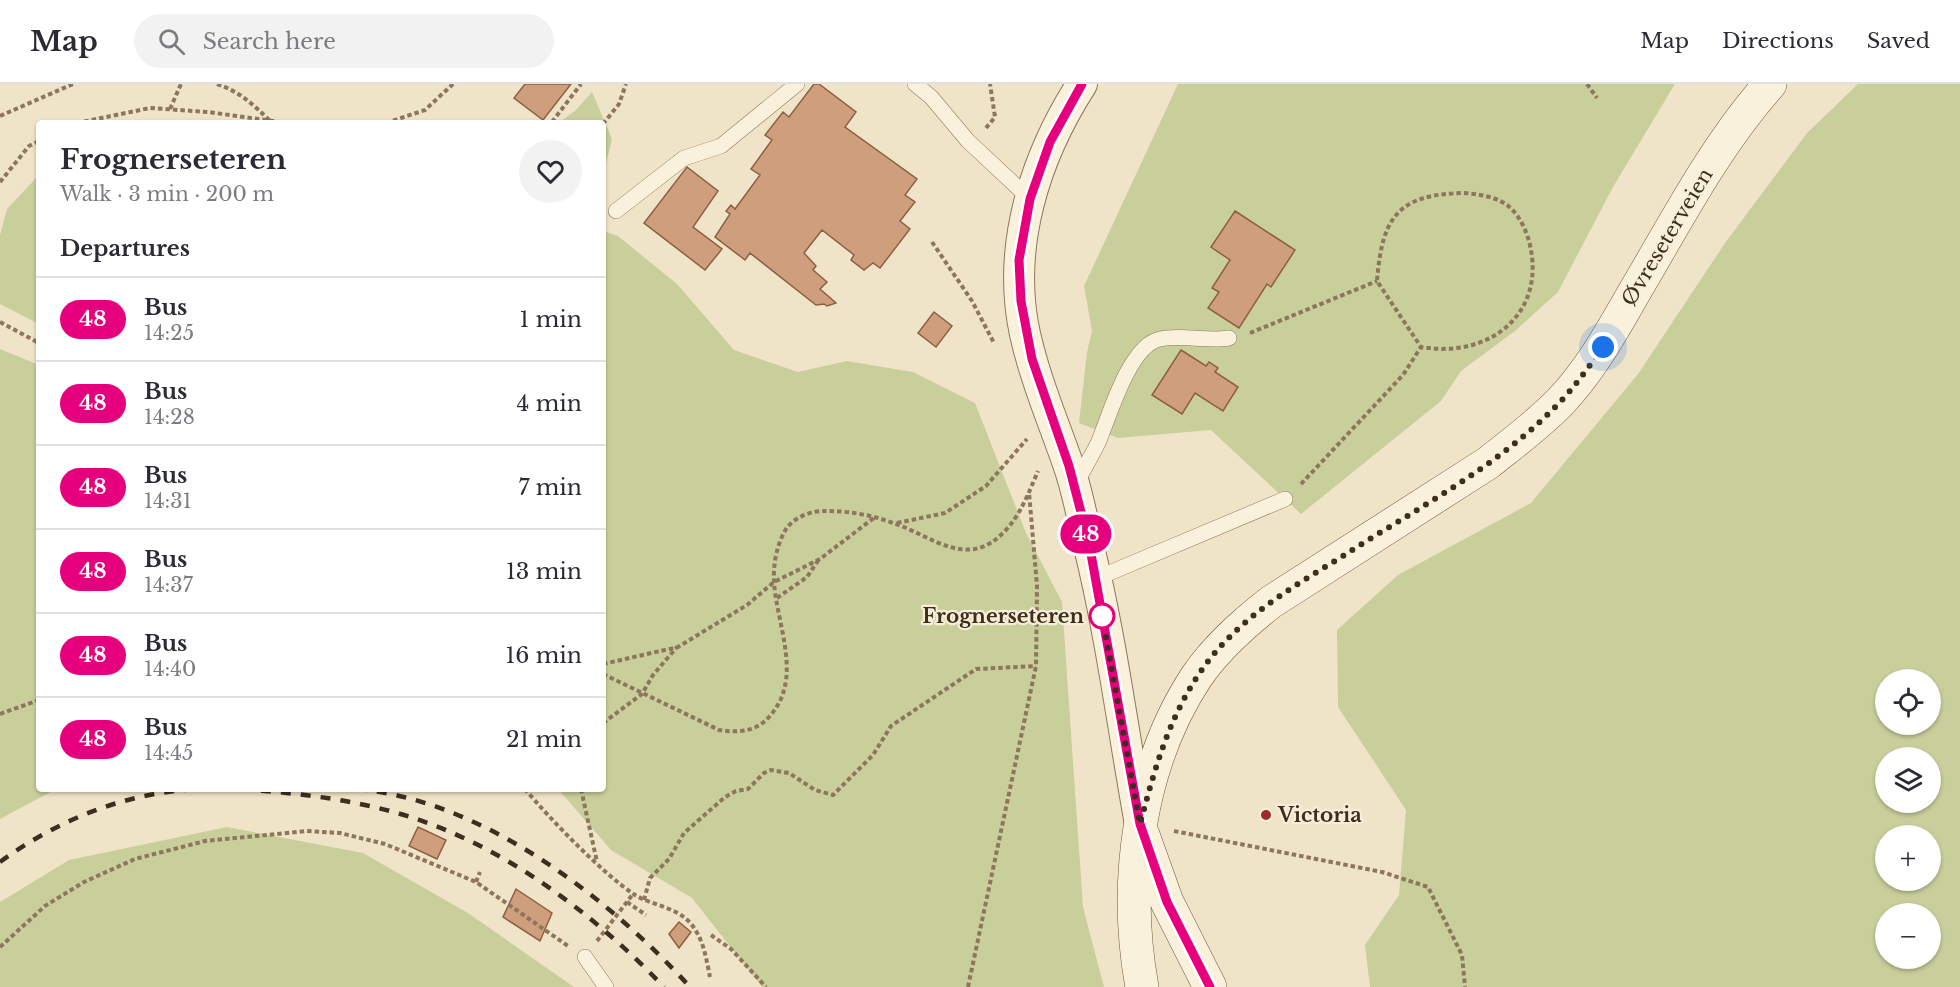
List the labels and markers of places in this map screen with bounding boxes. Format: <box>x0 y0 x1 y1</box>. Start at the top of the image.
marker: Frognerseteren <box>1089 603 1115 629</box>
place label: Frognerseteren <box>922 604 1084 628</box>
place label: Victoria <box>1277 803 1362 827</box>
marker: Victoria <box>1259 808 1273 822</box>

